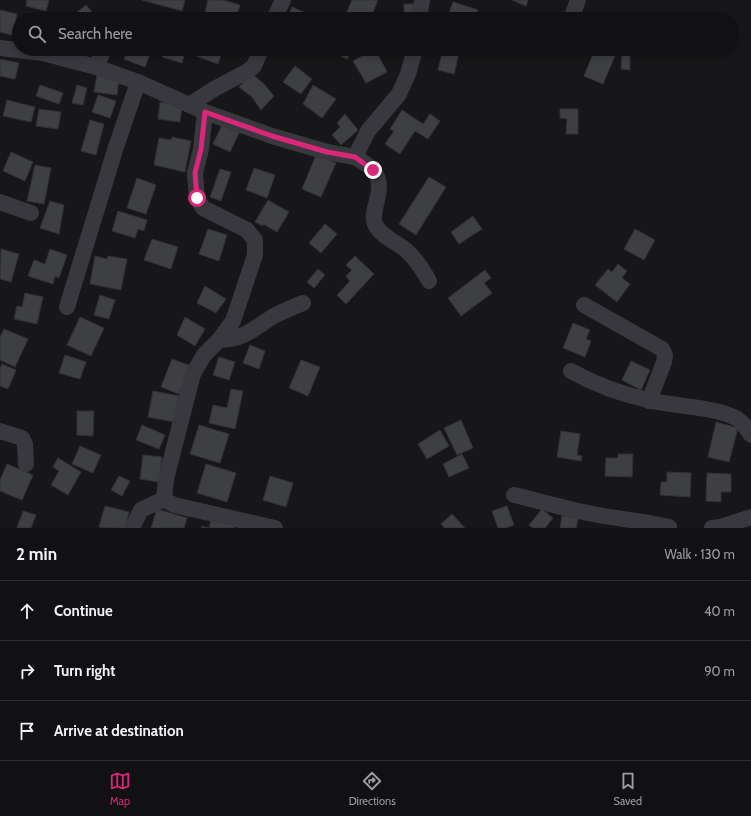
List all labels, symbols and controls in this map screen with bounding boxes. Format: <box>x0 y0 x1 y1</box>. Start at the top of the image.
search box <box>12 12 739 56</box>
icon: search <box>26 23 48 45</box>
text: Search here <box>58 25 133 43</box>
route end <box>364 161 382 179</box>
route start <box>188 189 206 207</box>
text: 2 min <box>16 544 57 564</box>
text: Walk · 130 m <box>664 546 735 562</box>
icon: ahead <box>16 600 38 622</box>
text: Continue <box>54 602 113 620</box>
text: 40 m <box>704 603 735 619</box>
icon: right <box>16 660 38 682</box>
text: Turn right <box>54 662 115 680</box>
text: 90 m <box>704 663 735 679</box>
icon: arrive <box>16 720 38 742</box>
text: Arrive at destination <box>54 722 184 740</box>
tab: Map <box>109 770 131 808</box>
tab: Directions <box>349 770 396 808</box>
tab: Saved <box>614 770 642 808</box>

